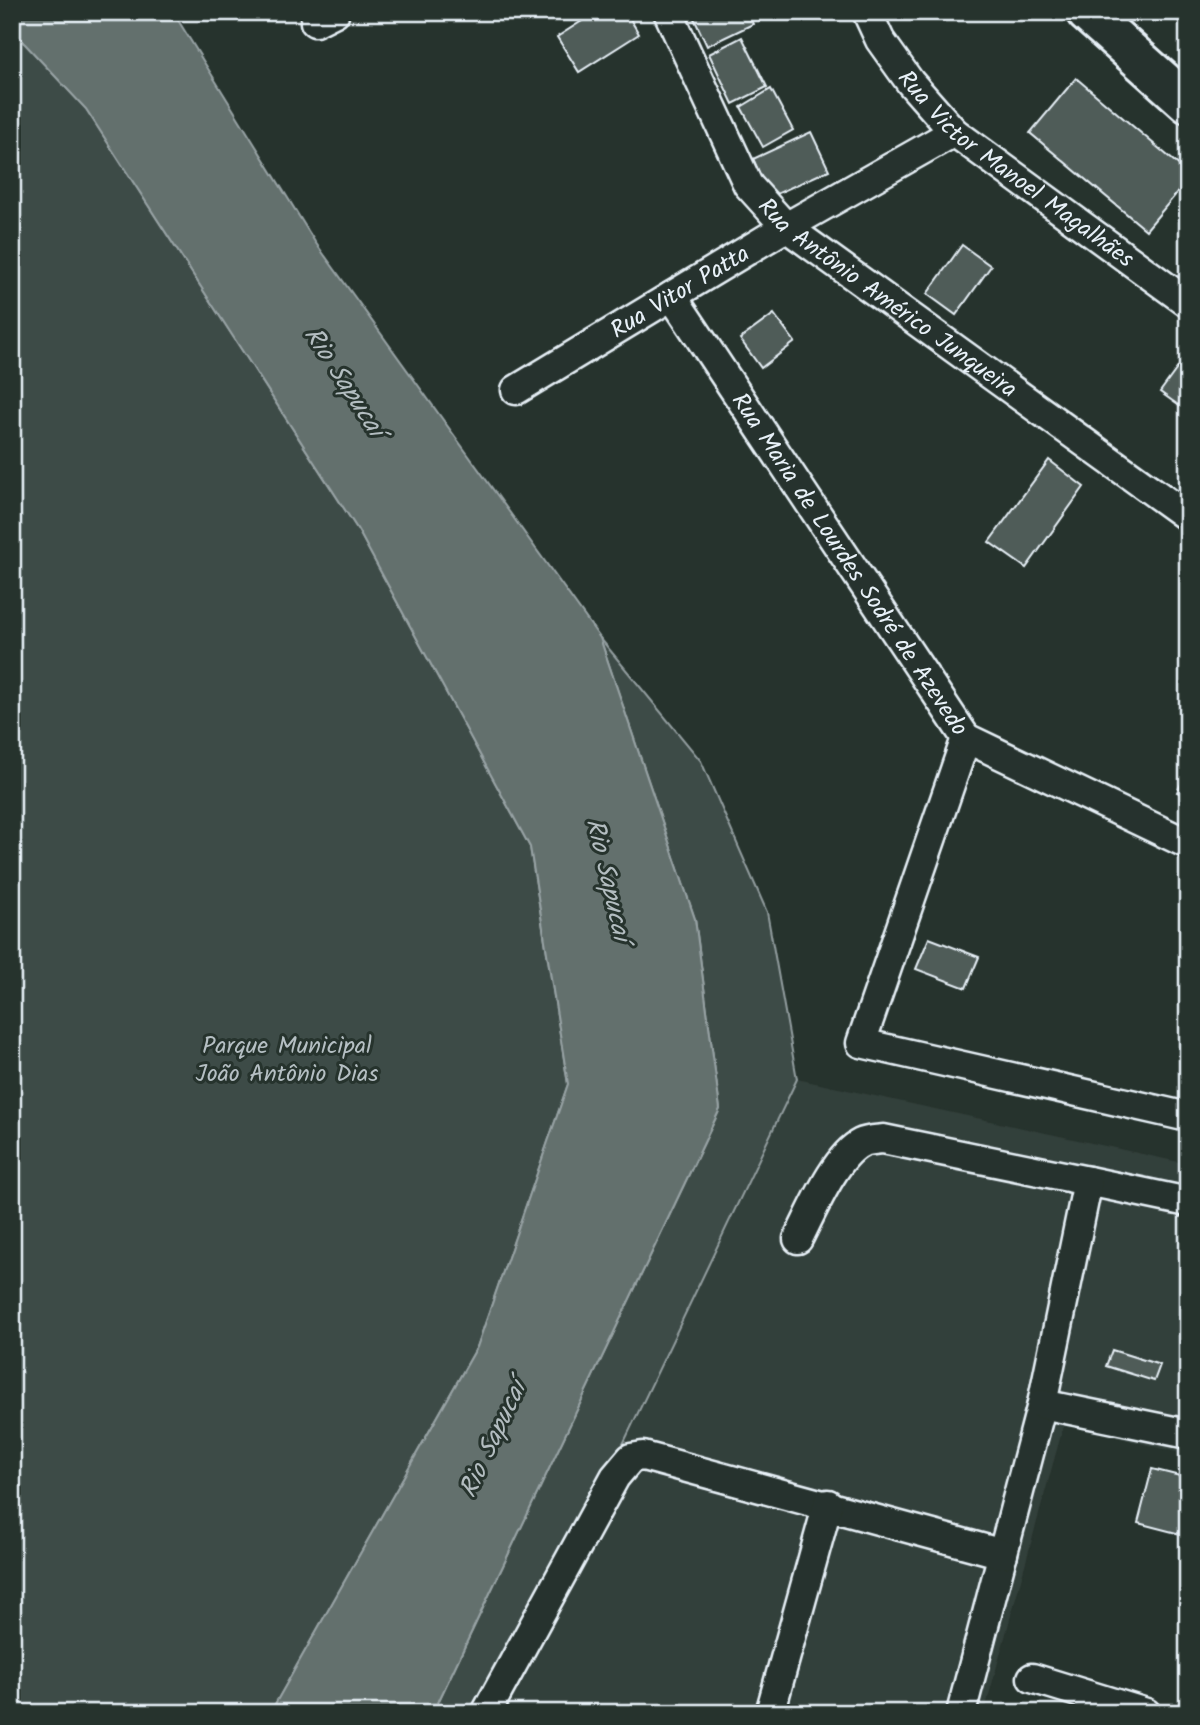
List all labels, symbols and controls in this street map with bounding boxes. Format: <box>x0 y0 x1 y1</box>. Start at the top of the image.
street label: Rua Victor Manoel Magalhães <box>886 62 1142 279</box>
street label: Rua Antônio Américo Junqueira <box>747 189 1025 409</box>
street label: Rua Vitor Patta <box>603 235 758 350</box>
water label: Rio Sapucaí <box>292 318 400 453</box>
street label: Rua Maria de Lourdes Sodré de Azevedo <box>721 385 978 745</box>
water label: Rio Sapucaí <box>573 814 643 953</box>
park label: Parque Municipal João Antônio Dias <box>195 1027 379 1094</box>
water label: Rio Sapucaí <box>448 1367 543 1505</box>

